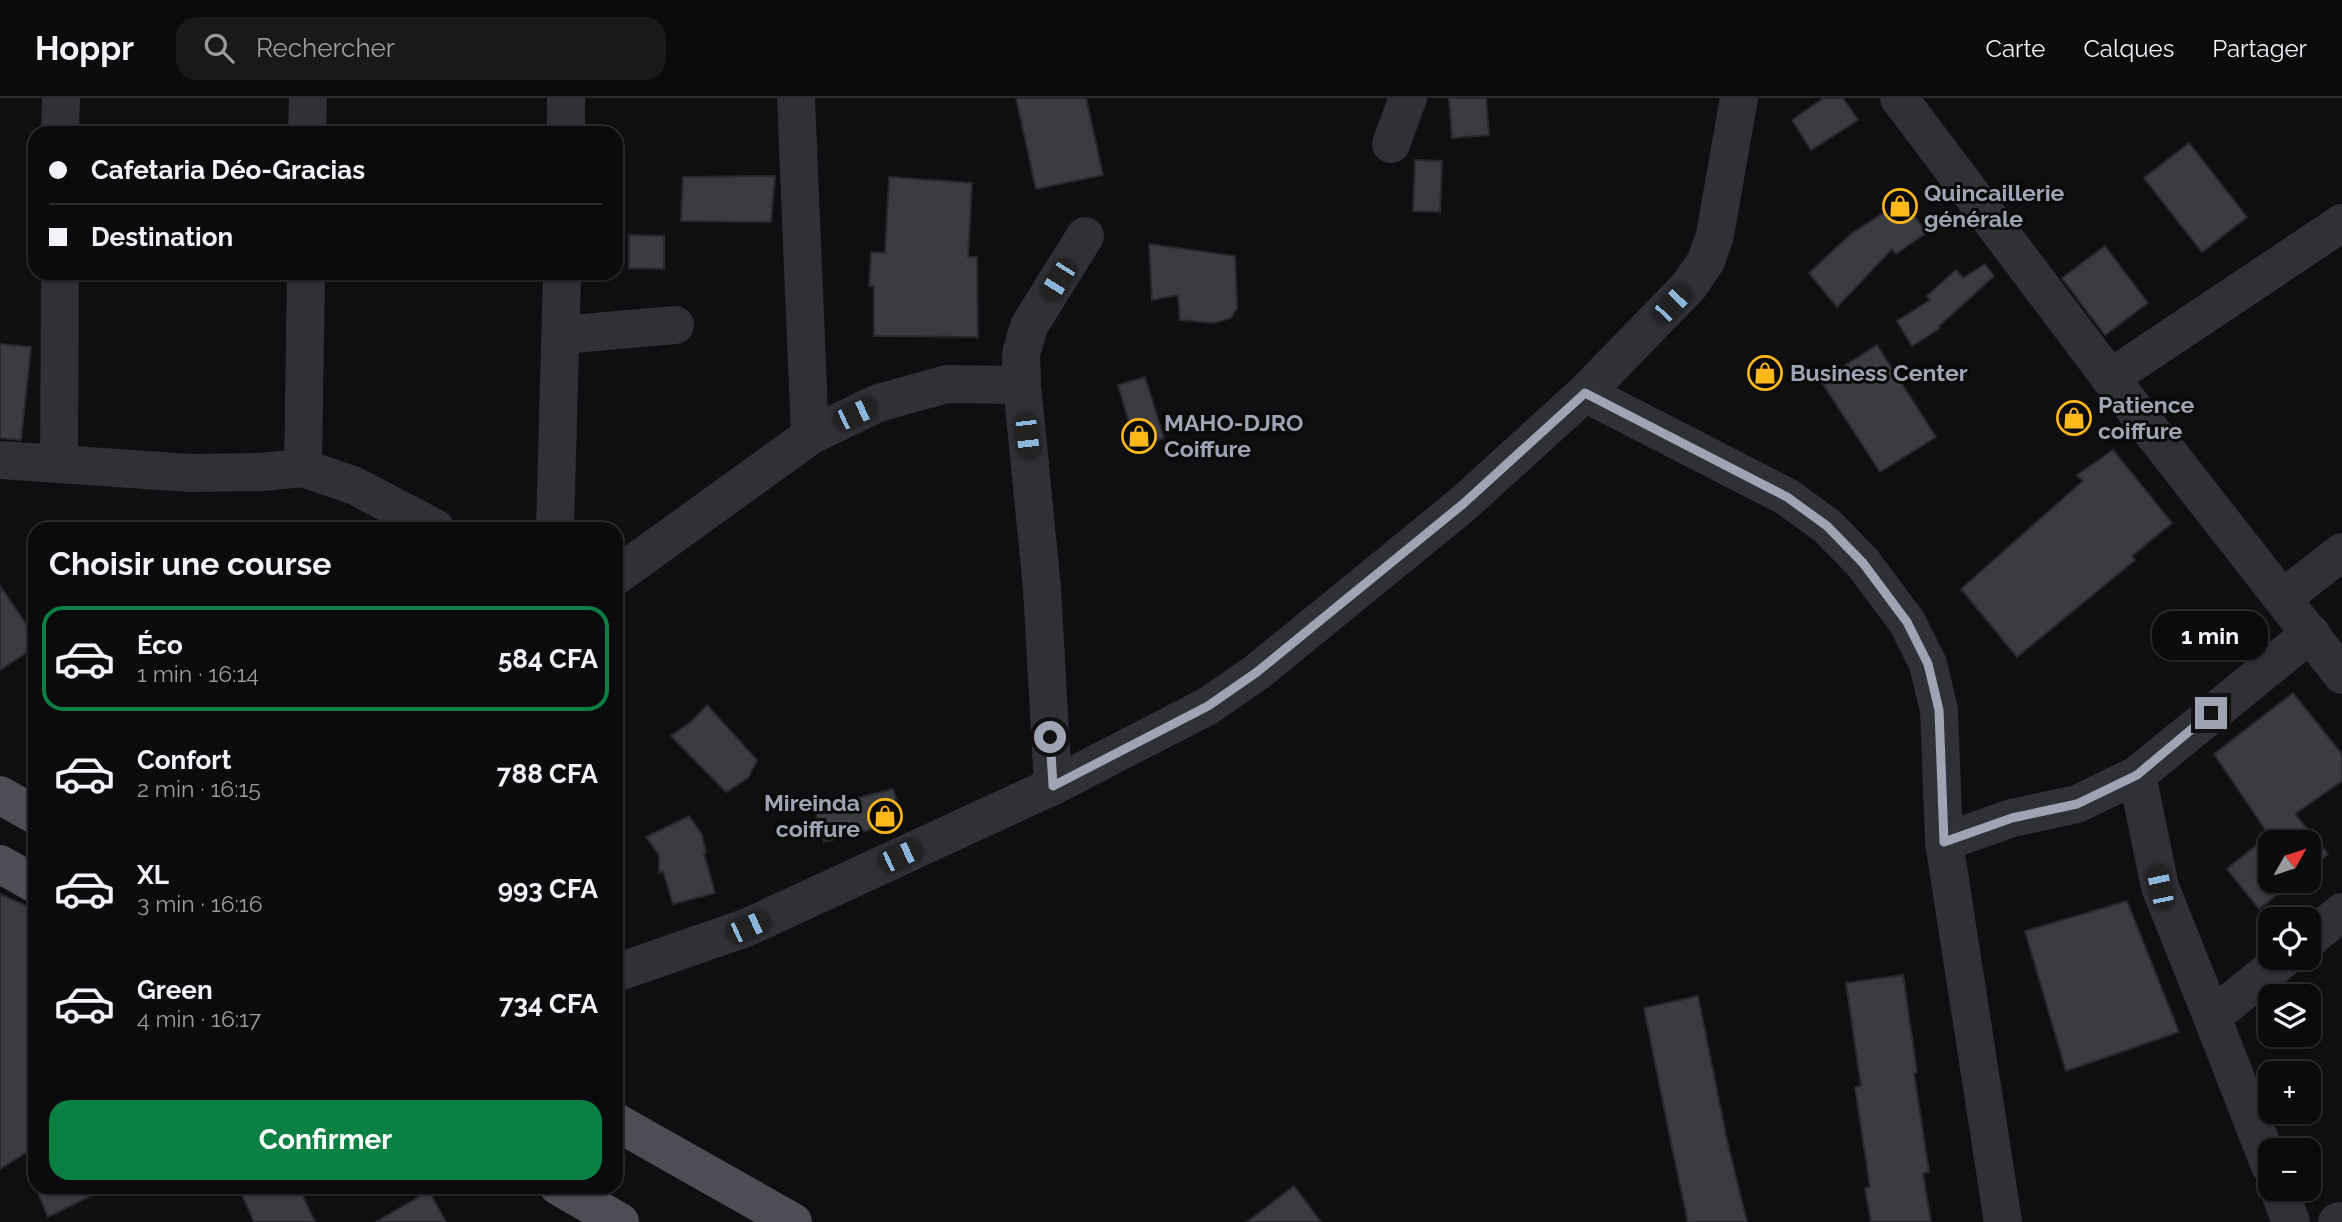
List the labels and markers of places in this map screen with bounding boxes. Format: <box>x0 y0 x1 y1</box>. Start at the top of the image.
place label: Quincaillerie générale <box>1924 179 2065 232</box>
shop icon: Quincaillerie générale <box>1881 187 1919 225</box>
shop icon: Business Center <box>1746 354 1784 392</box>
place label: Business Center <box>1790 359 1968 386</box>
place label: Patience coiffure <box>2098 391 2194 444</box>
shop icon: Patience coiffure <box>2055 399 2093 437</box>
place label: MAHO-DJRO Coiffure <box>1164 409 1303 462</box>
shop icon: MAHO-DJRO Coiffure <box>1120 417 1158 455</box>
place label: Mireinda coiffure <box>764 789 860 842</box>
shop icon: Mireinda coiffure <box>866 797 904 835</box>

